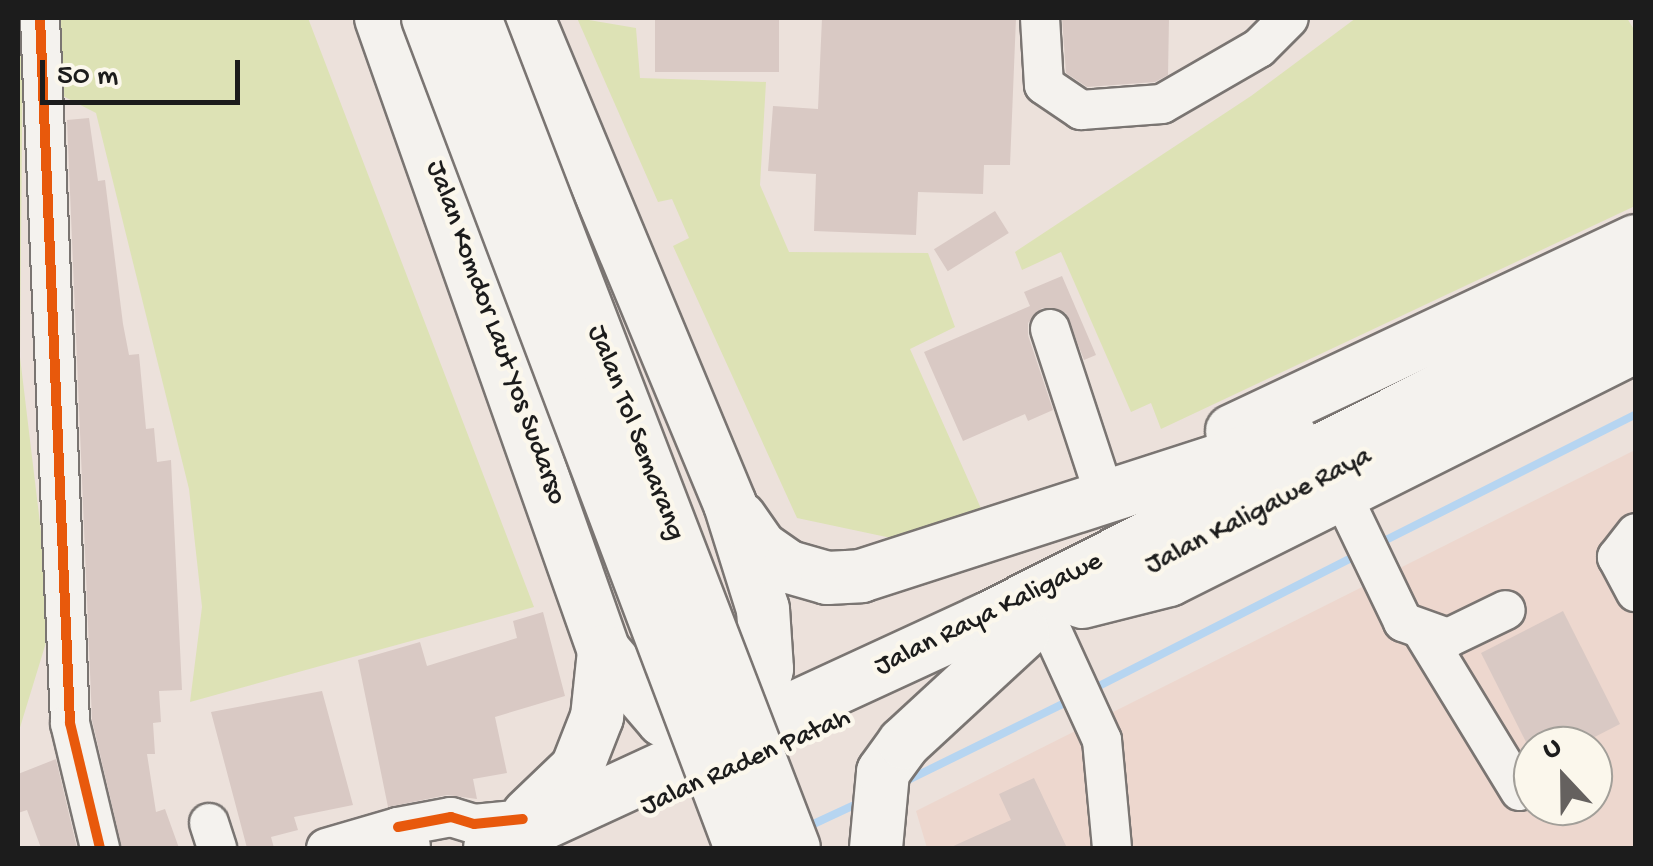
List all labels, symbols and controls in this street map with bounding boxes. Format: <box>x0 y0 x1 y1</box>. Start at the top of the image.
scale bar <box>45 40 245 102</box>
text: 50 m <box>57 60 118 95</box>
street label: Jalan Komdor Laut Yos Sudarso <box>417 156 573 510</box>
street label: Jalan Tol Semarang <box>579 321 691 545</box>
street label: Jalan Kaligawe Raya <box>1140 441 1378 583</box>
street label: Jalan Raya Kaligawe <box>870 545 1108 685</box>
street label: Jalan Raden Patah <box>636 702 856 824</box>
north arrow <box>1513 726 1613 826</box>
text: U <box>1539 731 1566 768</box>

